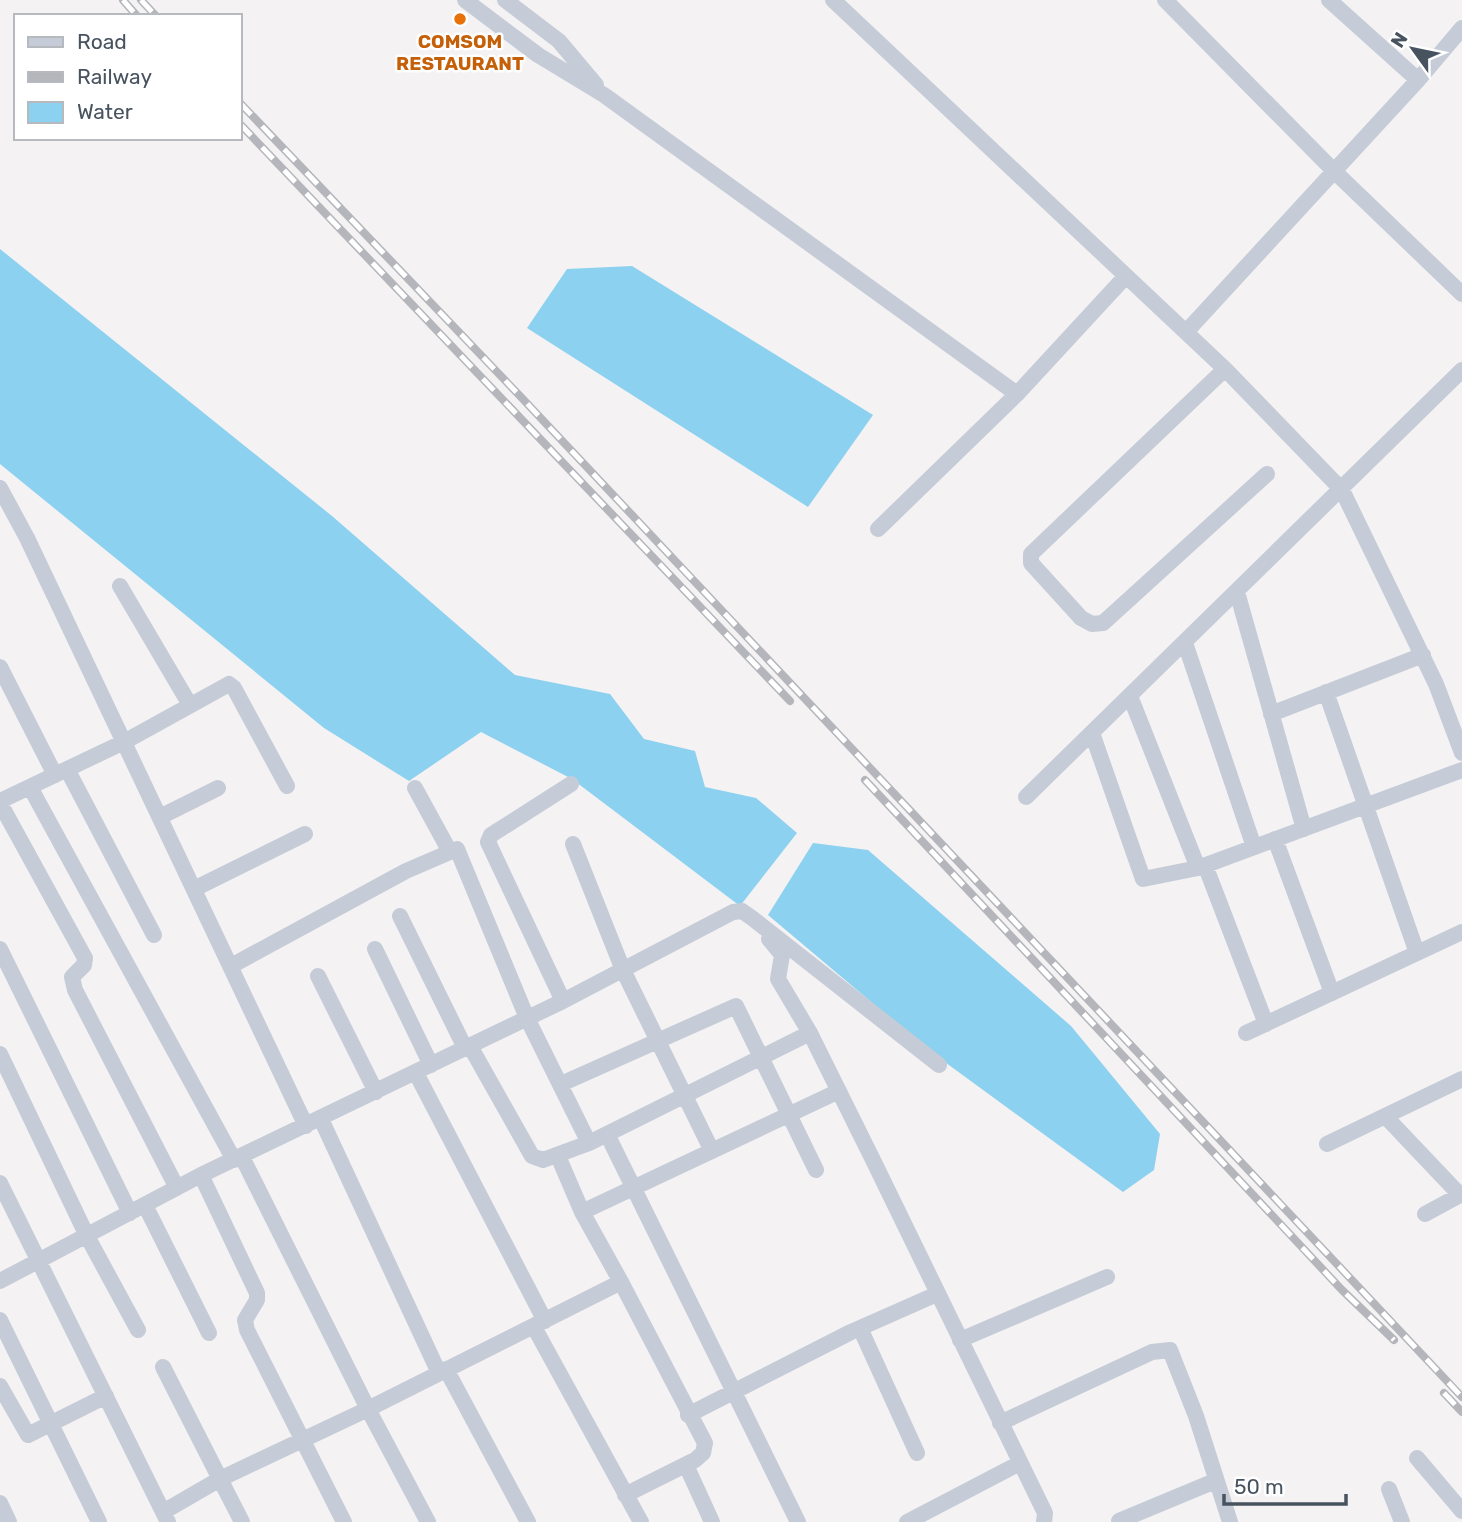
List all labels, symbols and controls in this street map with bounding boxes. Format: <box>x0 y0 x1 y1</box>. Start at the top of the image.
marker: COMSOM RESTAURANT <box>452 11 468 27</box>
legend <box>14 14 242 140</box>
north arrow <box>1378 14 1448 84</box>
text: N <box>1386 28 1413 52</box>
text: Road <box>77 29 127 54</box>
place label: COMSOM RESTAURANT <box>396 30 524 75</box>
text: Railway <box>77 64 152 89</box>
text: Water <box>77 99 133 124</box>
scale bar <box>1224 1462 1346 1506</box>
text: 50 m <box>1234 1474 1284 1499</box>

